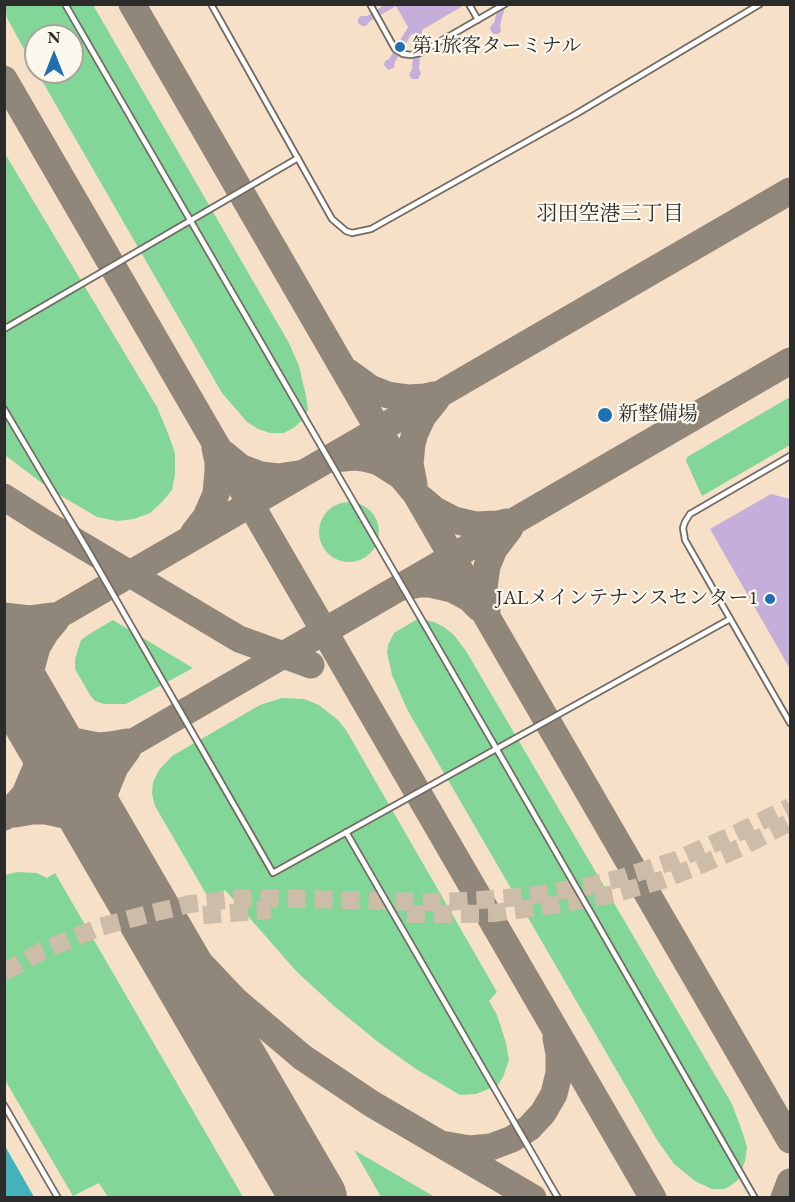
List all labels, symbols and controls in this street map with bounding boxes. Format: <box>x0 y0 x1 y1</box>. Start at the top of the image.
north arrow <box>24 24 84 84</box>
text: N <box>48 27 60 48</box>
place label: 第1旅客ターミナル <box>412 35 582 59</box>
marker: 第1旅客ターミナル <box>393 40 407 54</box>
district label: 羽田空港三丁目 <box>537 201 683 227</box>
place label: 新整備場 <box>618 403 698 427</box>
marker: 新整備場 <box>596 406 614 424</box>
place label: JALメインテナンスセンター1 <box>496 587 758 611</box>
marker: JALメインテナンスセンター1 <box>763 592 777 606</box>

